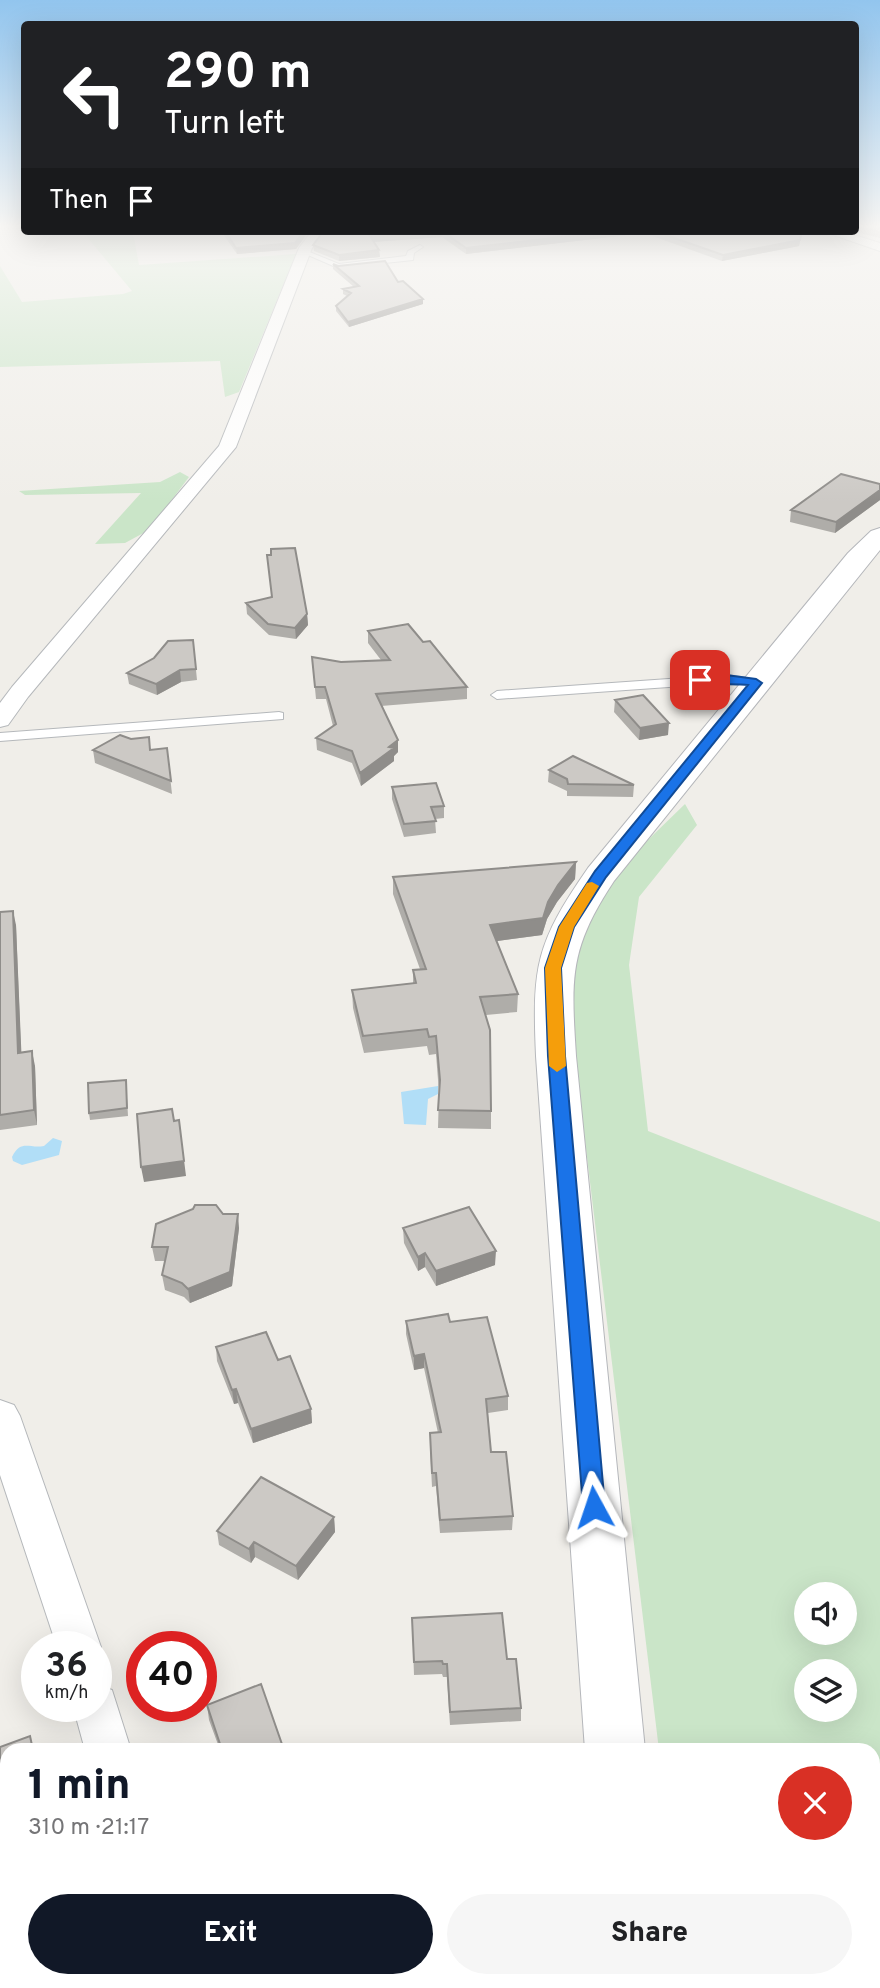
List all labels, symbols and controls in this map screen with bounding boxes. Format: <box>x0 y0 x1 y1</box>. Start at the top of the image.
text: 290 m <box>164 44 312 106</box>
icon: left <box>49 49 140 140</box>
text: Turn left <box>164 105 285 145</box>
icon: arrive <box>122 182 160 220</box>
text: Then <box>49 185 108 218</box>
pin <box>670 650 730 710</box>
icon: arrive <box>681 661 719 699</box>
position arrow <box>557 1470 631 1544</box>
map controls <box>794 1582 857 1722</box>
button: sound <box>794 1582 857 1645</box>
speed limit sign: 40 <box>126 1631 217 1722</box>
text: 36 <box>45 1645 88 1689</box>
button: layers <box>794 1659 857 1722</box>
text: km/h <box>45 1682 88 1705</box>
text: 1 min <box>28 1761 131 1814</box>
button: close <box>778 1766 852 1840</box>
text: 310 m · 21:17 <box>28 1814 149 1843</box>
button: Exit <box>28 1894 433 1974</box>
button: Share <box>447 1894 852 1974</box>

